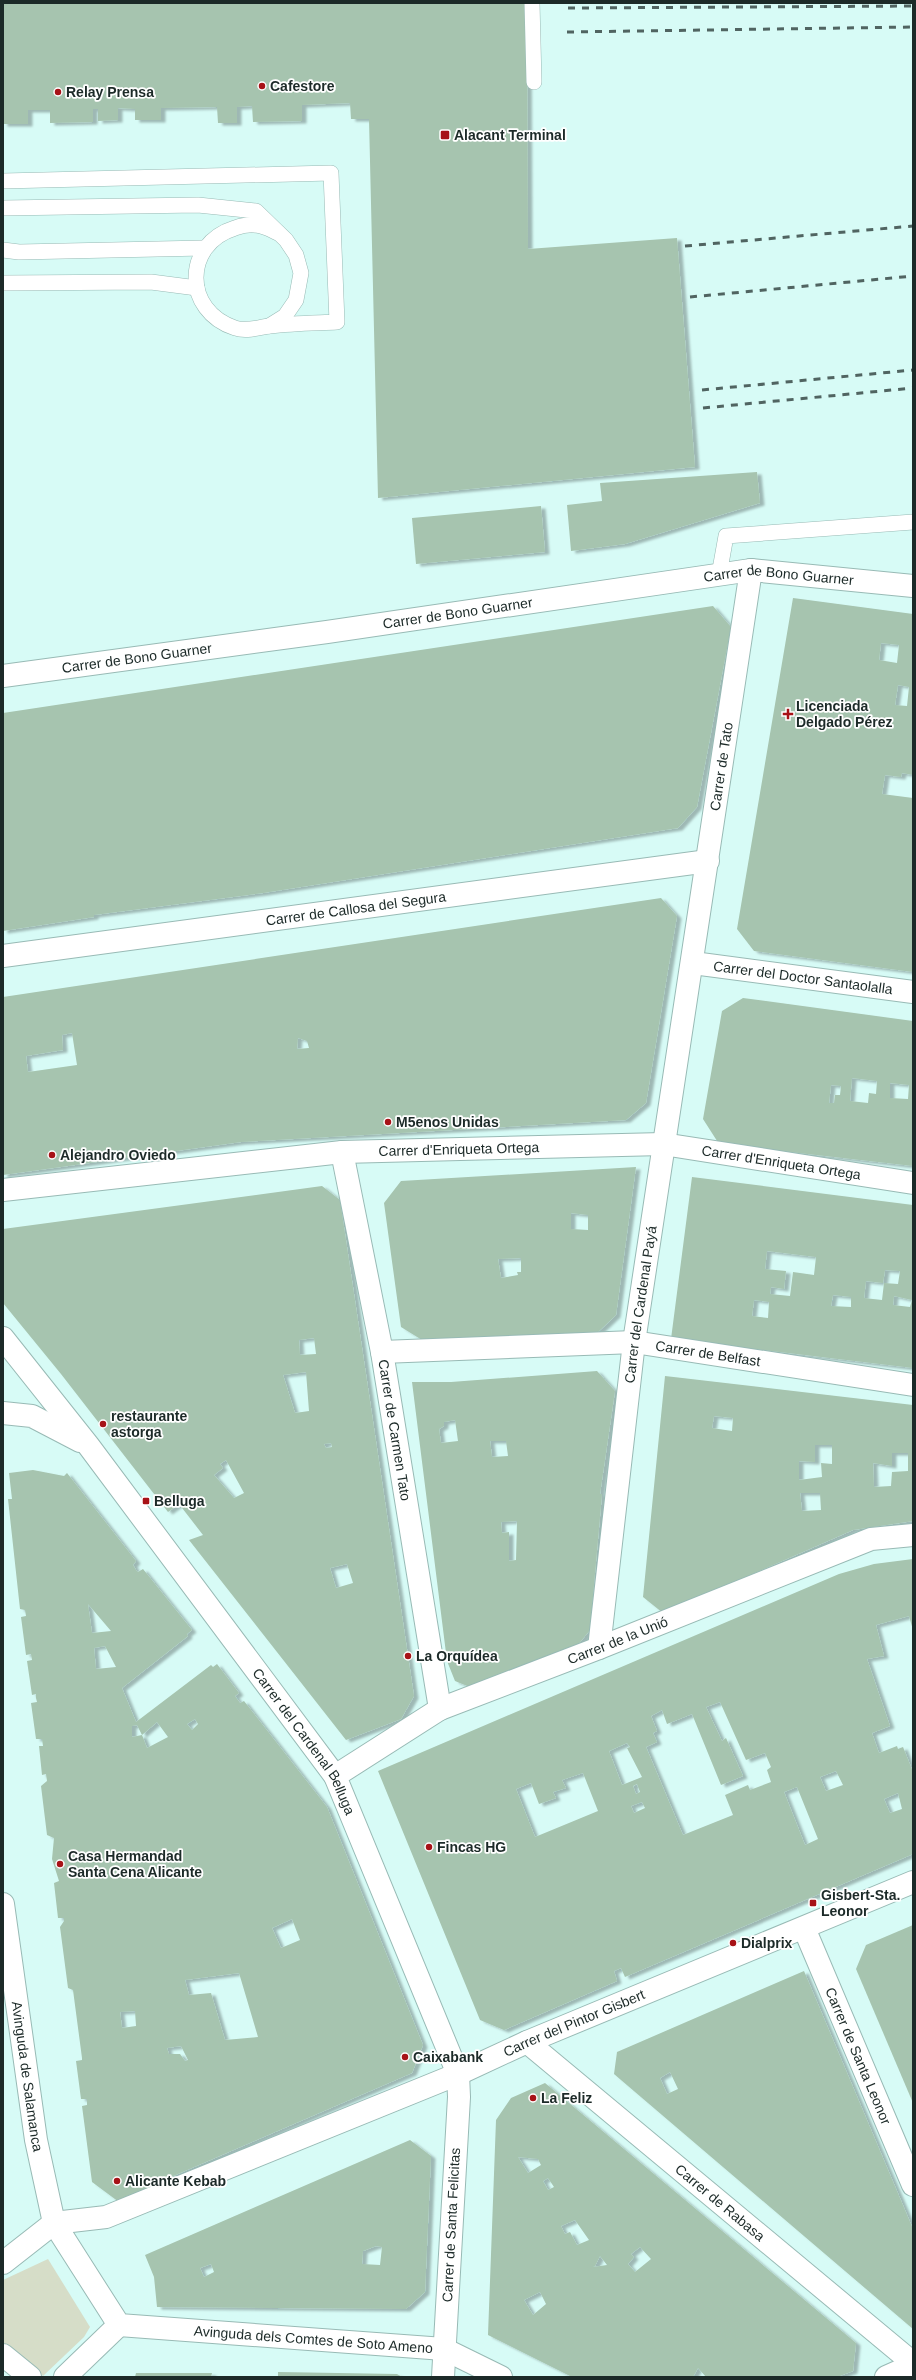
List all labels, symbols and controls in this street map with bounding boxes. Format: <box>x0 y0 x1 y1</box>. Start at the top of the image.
place label: Cafestore <box>270 78 335 94</box>
marker: Cafestore <box>257 81 267 91</box>
place label: Relay Prensa <box>66 84 154 100</box>
marker: Relay Prensa <box>53 87 63 97</box>
place label: Alacant Terminal <box>454 127 566 143</box>
marker: Alacant Terminal <box>439 129 451 141</box>
street label: Carrer de Bono Guarner <box>702 562 855 588</box>
street label: Carrer de Bono Guarner <box>382 594 534 632</box>
street label: Carrer de Bono Guarner <box>61 640 213 676</box>
place label: Licenciada Delgado Pérez <box>796 698 892 730</box>
marker: Licenciada Delgado Pérez <box>783 709 793 719</box>
street label: Carrer de Tato <box>707 721 736 812</box>
street label: Carrer de Callosa del Segura <box>265 888 447 929</box>
street label: Carrer del Doctor Santaolalla <box>712 958 894 997</box>
place label: M5enos Unidas <box>396 1114 499 1130</box>
marker: M5enos Unidas <box>383 1117 393 1127</box>
street label: Carrer d'Enriqueta Ortega <box>378 1139 540 1159</box>
street label: Carrer d'Enriqueta Ortega <box>701 1142 862 1183</box>
place label: Alejandro Oviedo <box>60 1147 176 1163</box>
marker: Alejandro Oviedo <box>47 1150 57 1160</box>
street label: Carrer del Cardenal Payá <box>621 1224 660 1384</box>
street label: Carrer de Belfast <box>654 1337 762 1369</box>
street label: Carrer de Carmen Tato <box>375 1358 414 1502</box>
place label: restaurante astorga <box>111 1408 187 1440</box>
marker: restaurante astorga <box>98 1419 108 1429</box>
place label: Belluga <box>154 1493 205 1509</box>
marker: Belluga <box>141 1496 151 1506</box>
street label: Carrer de la Unió <box>565 1613 670 1667</box>
place label: La Orquídea <box>416 1648 498 1664</box>
marker: La Orquídea <box>403 1651 413 1661</box>
street label: Carrer del Cardenal Belluga <box>249 1665 358 1817</box>
place label: Fincas HG <box>437 1839 506 1855</box>
marker: Fincas HG <box>424 1842 434 1852</box>
place label: Casa Hermandad Santa Cena Alicante <box>68 1848 202 1880</box>
marker: Casa Hermandad Santa Cena Alicante <box>55 1859 65 1869</box>
place label: Gisbert-Sta. Leonor <box>821 1887 900 1919</box>
marker: Gisbert-Sta. Leonor <box>808 1898 818 1908</box>
place label: Dialprix <box>741 1935 793 1951</box>
marker: Dialprix <box>728 1938 738 1948</box>
street label: Carrer de Santa Leonor <box>822 1985 895 2127</box>
street label: Carrer del Pintor Gisbert <box>501 1986 647 2060</box>
street label: Avinguda de Salamanca <box>9 2000 46 2153</box>
place label: Caixabank <box>413 2049 483 2065</box>
marker: Caixabank <box>400 2052 410 2062</box>
place label: La Feliz <box>541 2090 592 2106</box>
marker: La Feliz <box>528 2093 538 2103</box>
street label: Carrer de Santa Felicitas <box>439 2147 463 2303</box>
street label: Carrer de Rabasa <box>672 2161 768 2244</box>
place label: Alicante Kebab <box>125 2173 226 2189</box>
marker: Alicante Kebab <box>112 2176 122 2186</box>
street label: Avinguda dels Comtes de Soto Ameno <box>193 2323 434 2356</box>

